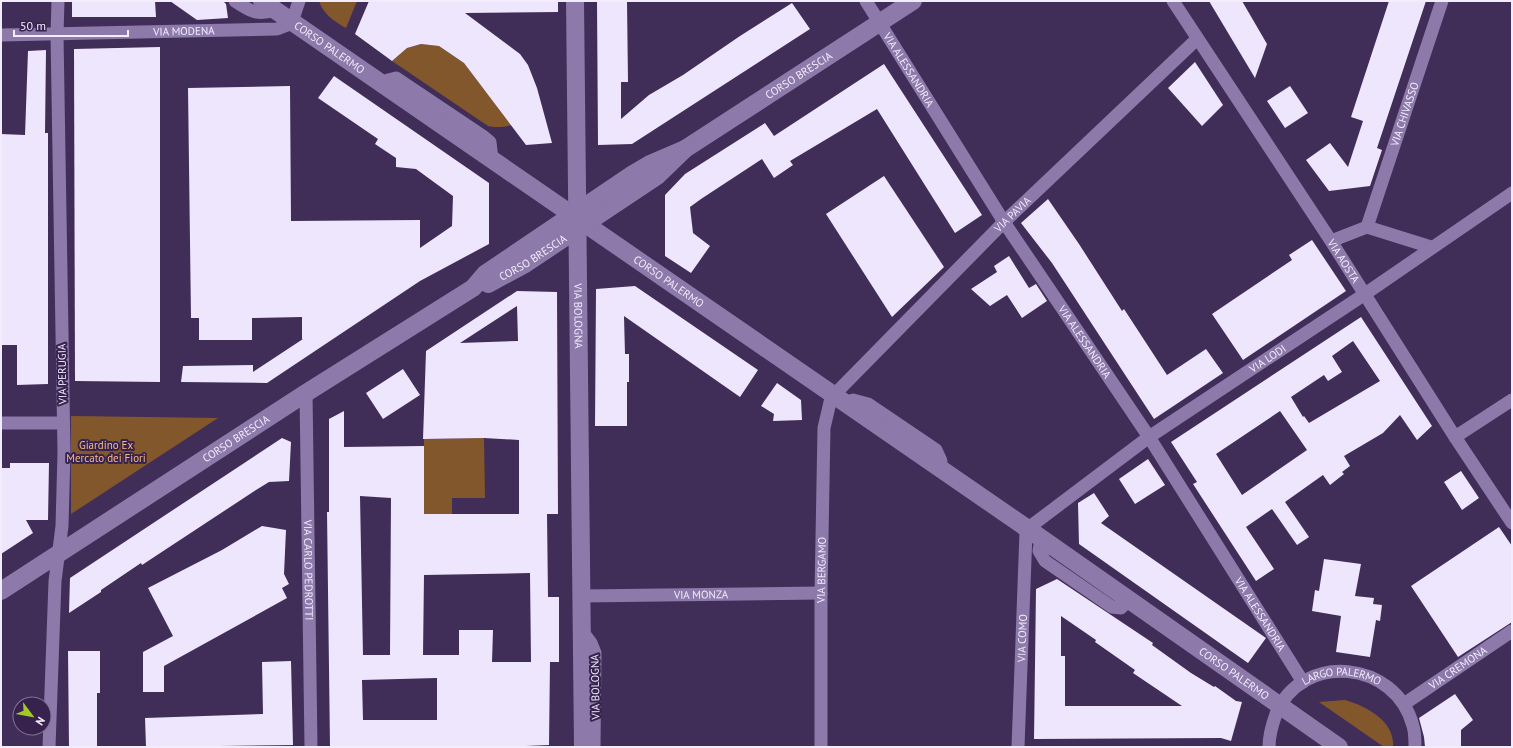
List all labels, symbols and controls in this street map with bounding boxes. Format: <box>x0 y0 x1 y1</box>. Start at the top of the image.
scale bar <box>14 12 128 38</box>
text: 50 m <box>20 18 46 33</box>
street label: CORSO PALERMO <box>292 18 368 77</box>
street label: VIA MODENA <box>152 23 215 39</box>
street label: VIA ALESSANDRIA <box>880 29 938 110</box>
street label: CORSO BRESCIA <box>762 48 835 102</box>
street label: VIA CHIVASSO <box>1387 80 1422 149</box>
street label: VIA PAVIA <box>990 193 1034 236</box>
street label: CORSO BRESCIA <box>497 231 570 284</box>
street label: VIA AOSTA <box>1324 236 1363 286</box>
street label: CORSO PALERMO <box>631 252 707 311</box>
street label: VIA BOLOGNA <box>571 282 586 349</box>
street label: VIA ALESSANDRIA <box>1055 302 1115 381</box>
street label: VIA LODI <box>1246 341 1289 376</box>
street label: VIA PERUGIA <box>54 343 70 405</box>
street label: CORSO BRESCIA <box>200 411 272 465</box>
park label: Giardino Ex Mercato dei Fiori <box>66 438 146 465</box>
street label: VIA CARLO PEDROTTI <box>301 519 316 620</box>
street label: VIA BERGAMO <box>814 537 829 604</box>
street label: VIA ALESSANDRIA <box>1231 574 1289 654</box>
street label: VIA MONZA <box>673 587 729 602</box>
street label: VIA COMO <box>1014 614 1030 663</box>
street label: VIA CREMONA <box>1425 643 1490 693</box>
street label: CORSO PALERMO <box>1196 644 1272 703</box>
street label: VIA BOLOGNA <box>587 654 603 721</box>
text: LARGO PALERMO <box>1299 664 1384 688</box>
street label: LARGO PALERMO <box>1301 678 1383 692</box>
north arrow <box>12 696 52 736</box>
text: N <box>33 715 48 728</box>

